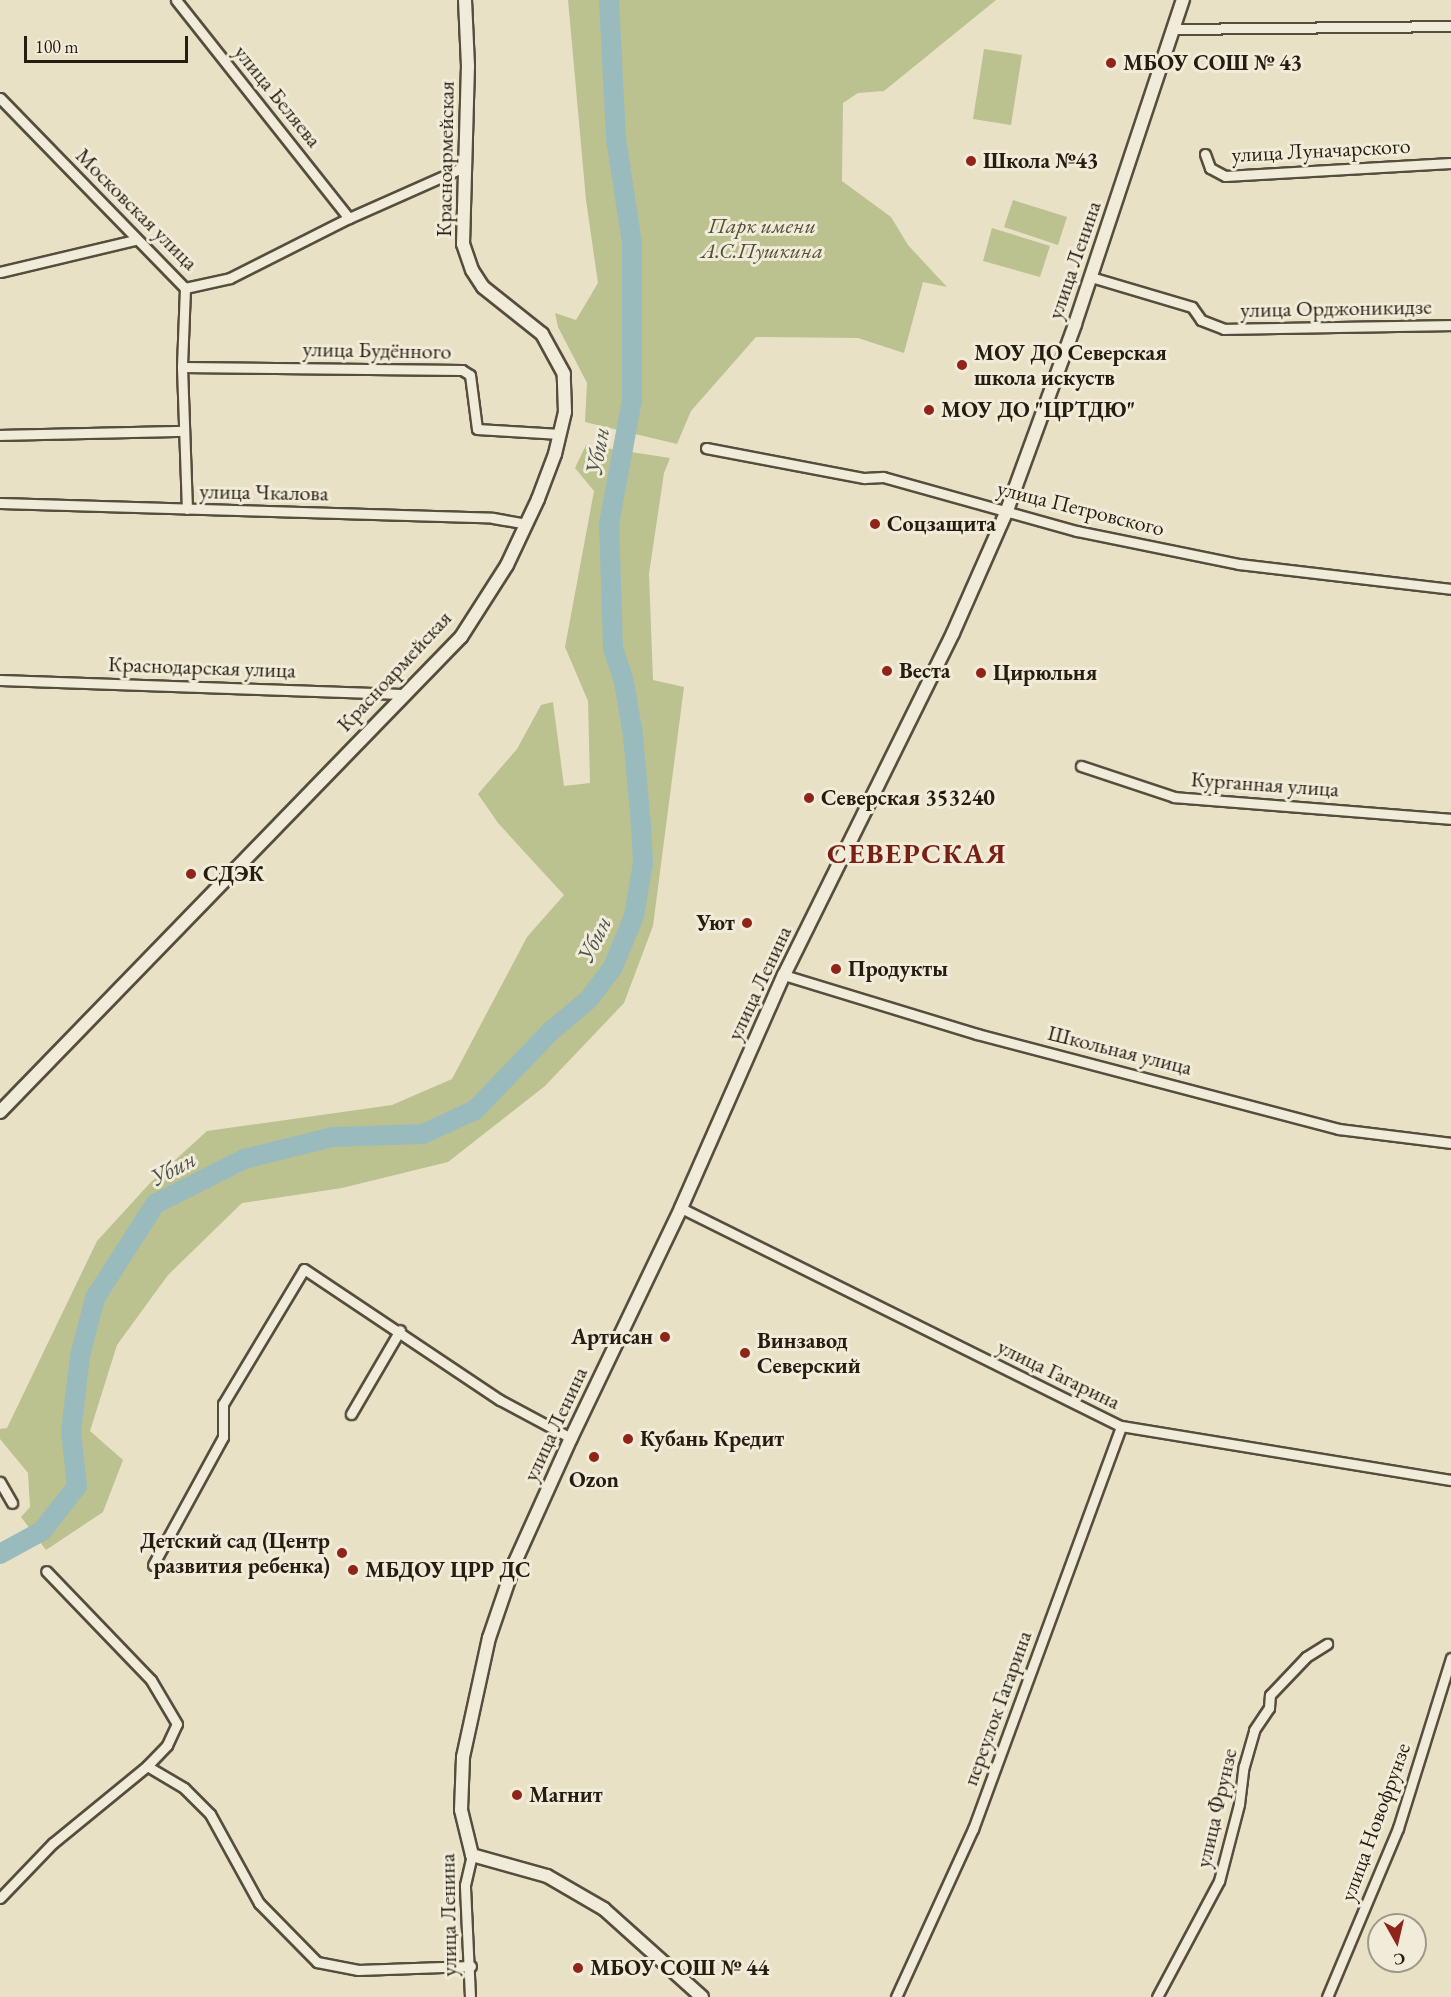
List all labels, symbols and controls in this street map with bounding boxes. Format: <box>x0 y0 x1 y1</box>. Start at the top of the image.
scale bar <box>27 24 190 62</box>
text: 100 m <box>35 35 79 58</box>
street label: улица Беляева <box>229 39 327 153</box>
place label: МБОУ СОШ № 43 <box>1123 50 1302 76</box>
marker: МБОУ СОШ № 43 <box>1104 56 1118 70</box>
street label: Красноармейская <box>430 81 460 237</box>
street label: улица Луначарского <box>1231 132 1411 168</box>
street label: Московская улица <box>70 142 204 276</box>
place label: Школа №43 <box>983 148 1098 174</box>
marker: Школа №43 <box>964 154 978 168</box>
street label: улица Ленина <box>1041 197 1107 323</box>
park label: Парк имени А.С.Пушкина <box>701 212 823 264</box>
street label: улица Орджоникидзе <box>1240 293 1432 323</box>
street label: улица Будённого <box>302 336 452 364</box>
place label: МОУ ДО Северская школа искуств <box>974 339 1167 390</box>
marker: МОУ ДО Северская школа искуств <box>955 358 969 372</box>
place label: МОУ ДО "ЦРТДЮ" <box>941 397 1135 423</box>
marker: МОУ ДО "ЦРТДЮ" <box>922 403 936 417</box>
water label: Убин <box>579 425 615 477</box>
street label: улица Петровского <box>995 474 1167 542</box>
street label: улица Чкалова <box>199 478 329 506</box>
place label: Соцзащита <box>887 511 996 537</box>
marker: Соцзащита <box>868 517 882 531</box>
street label: Красноармейская <box>331 605 457 737</box>
street label: Краснодарская улица <box>108 651 296 683</box>
place label: Веста <box>899 658 950 684</box>
place label: Цирюльня <box>993 660 1097 686</box>
marker: Веста <box>880 664 894 678</box>
marker: Цирюльня <box>974 666 988 680</box>
street label: Курганная улица <box>1190 766 1340 802</box>
place label: Северская 353240 <box>821 785 995 811</box>
marker: Северская 353240 <box>802 791 816 805</box>
district label: СЕВЕРСКАЯ <box>827 836 1007 870</box>
place label: СДЭК <box>203 861 264 887</box>
marker: СДЭК <box>184 867 198 881</box>
place label: Уют <box>696 910 735 936</box>
water label: Убин <box>570 911 618 967</box>
marker: Уют <box>740 916 754 930</box>
street label: улица Ленина <box>721 922 797 1044</box>
place label: Продукты <box>848 956 948 982</box>
marker: Продукты <box>829 962 843 976</box>
street label: Школьная улица <box>1045 1019 1195 1081</box>
water label: Убин <box>145 1144 201 1192</box>
place label: Артисан <box>571 1324 653 1350</box>
place label: Винзавод Северский <box>757 1327 861 1378</box>
marker: Артисан <box>658 1330 672 1344</box>
street label: улица Гагарина <box>993 1333 1125 1415</box>
marker: Винзавод Северский <box>738 1346 752 1360</box>
street label: улица Ленина <box>517 1363 593 1485</box>
place label: Кубань Кредит <box>640 1426 784 1452</box>
marker: Кубань Кредит <box>621 1432 635 1446</box>
marker: Ozon <box>587 1450 601 1464</box>
place label: Ozon <box>569 1467 619 1493</box>
place label: Детский сад (Центр развития ребенка) <box>140 1527 330 1579</box>
marker: Детский сад (Центр развития ребенка) <box>335 1546 349 1560</box>
place label: МБДОУ ЦРР ДС <box>365 1557 531 1583</box>
marker: МБДОУ ЦРР ДС <box>346 1563 360 1577</box>
street label: переулок Гагарина <box>957 1627 1037 1789</box>
street label: улица Новофрунзе <box>1334 1739 1416 1905</box>
street label: улица Фрунзе <box>1189 1746 1243 1870</box>
place label: Магнит <box>529 1782 603 1808</box>
marker: Магнит <box>510 1788 524 1802</box>
street label: улица Ленина <box>434 1853 462 1977</box>
north arrow <box>1367 1913 1427 1973</box>
text: С <box>1392 1948 1406 1971</box>
place label: МБОУ СОШ № 44 <box>590 1955 769 1981</box>
marker: МБОУ СОШ № 44 <box>571 1961 585 1975</box>

